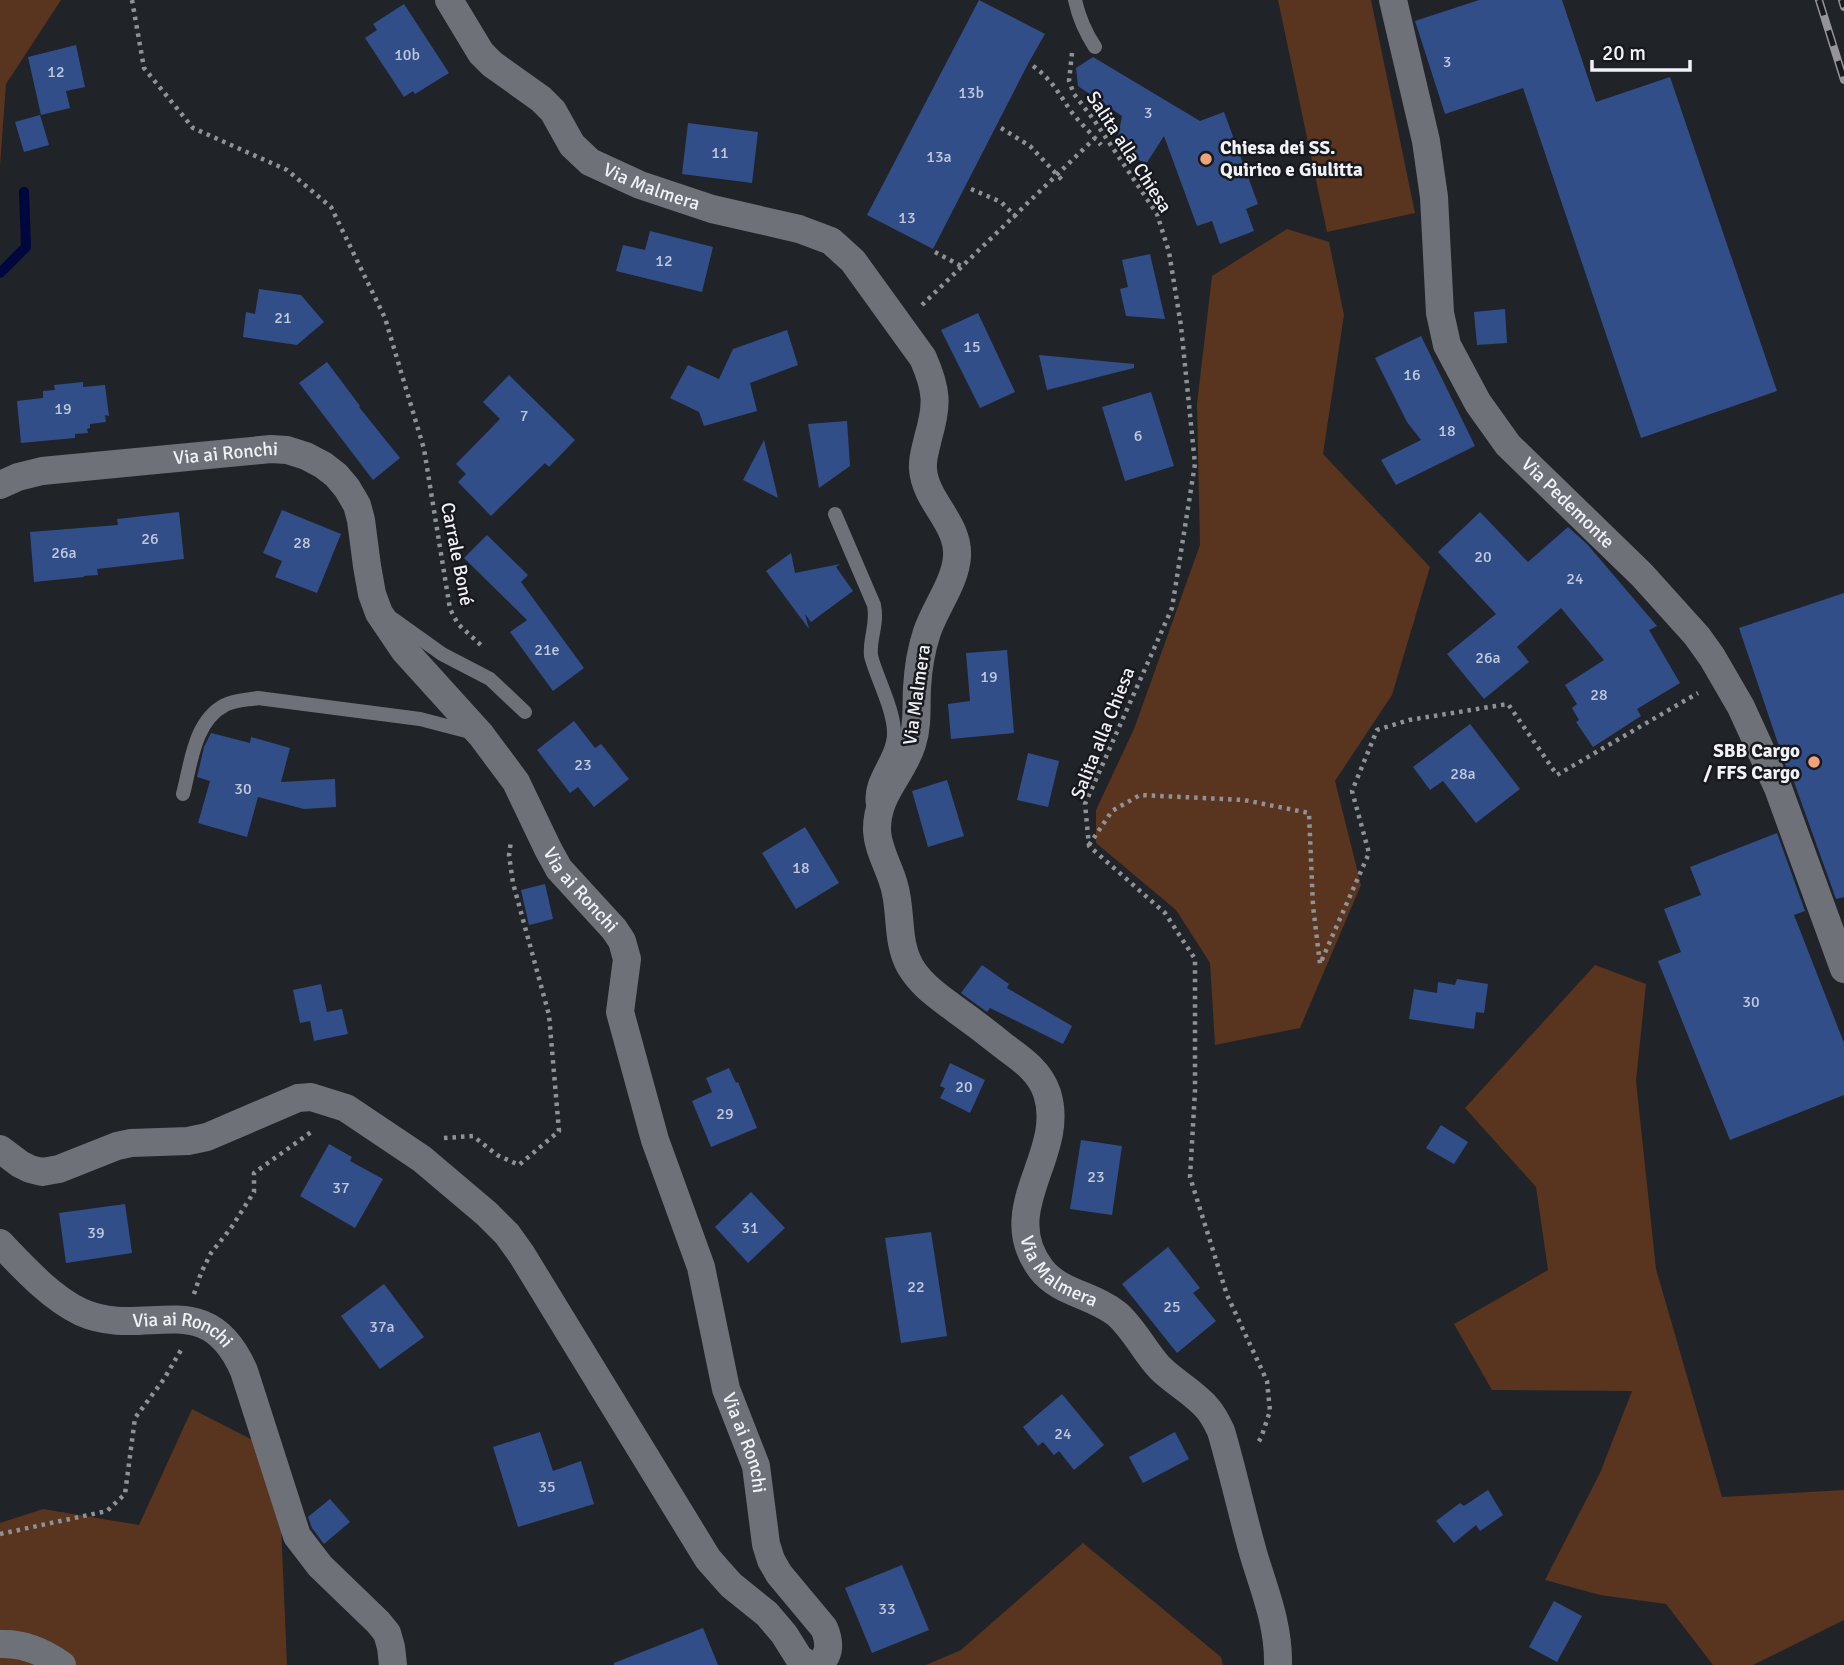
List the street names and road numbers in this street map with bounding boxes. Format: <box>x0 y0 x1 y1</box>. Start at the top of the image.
street label: Salita alla Chiesa <box>1081 87 1177 217</box>
street label: Via Malmera <box>599 158 703 216</box>
street label: Via ai Ronchi <box>172 437 279 470</box>
street label: Via Pedemonte <box>1516 452 1619 554</box>
street label: Carrale Boné <box>435 500 479 608</box>
street label: Via Malmera <box>898 643 936 747</box>
street label: Salita alla Chiesa <box>1066 664 1140 802</box>
street label: Via ai Ronchi <box>537 843 623 938</box>
street label: Via Malmera <box>1014 1233 1101 1313</box>
street label: Via ai Ronchi <box>132 1307 238 1352</box>
street label: Via ai Ronchi <box>717 1389 771 1494</box>

